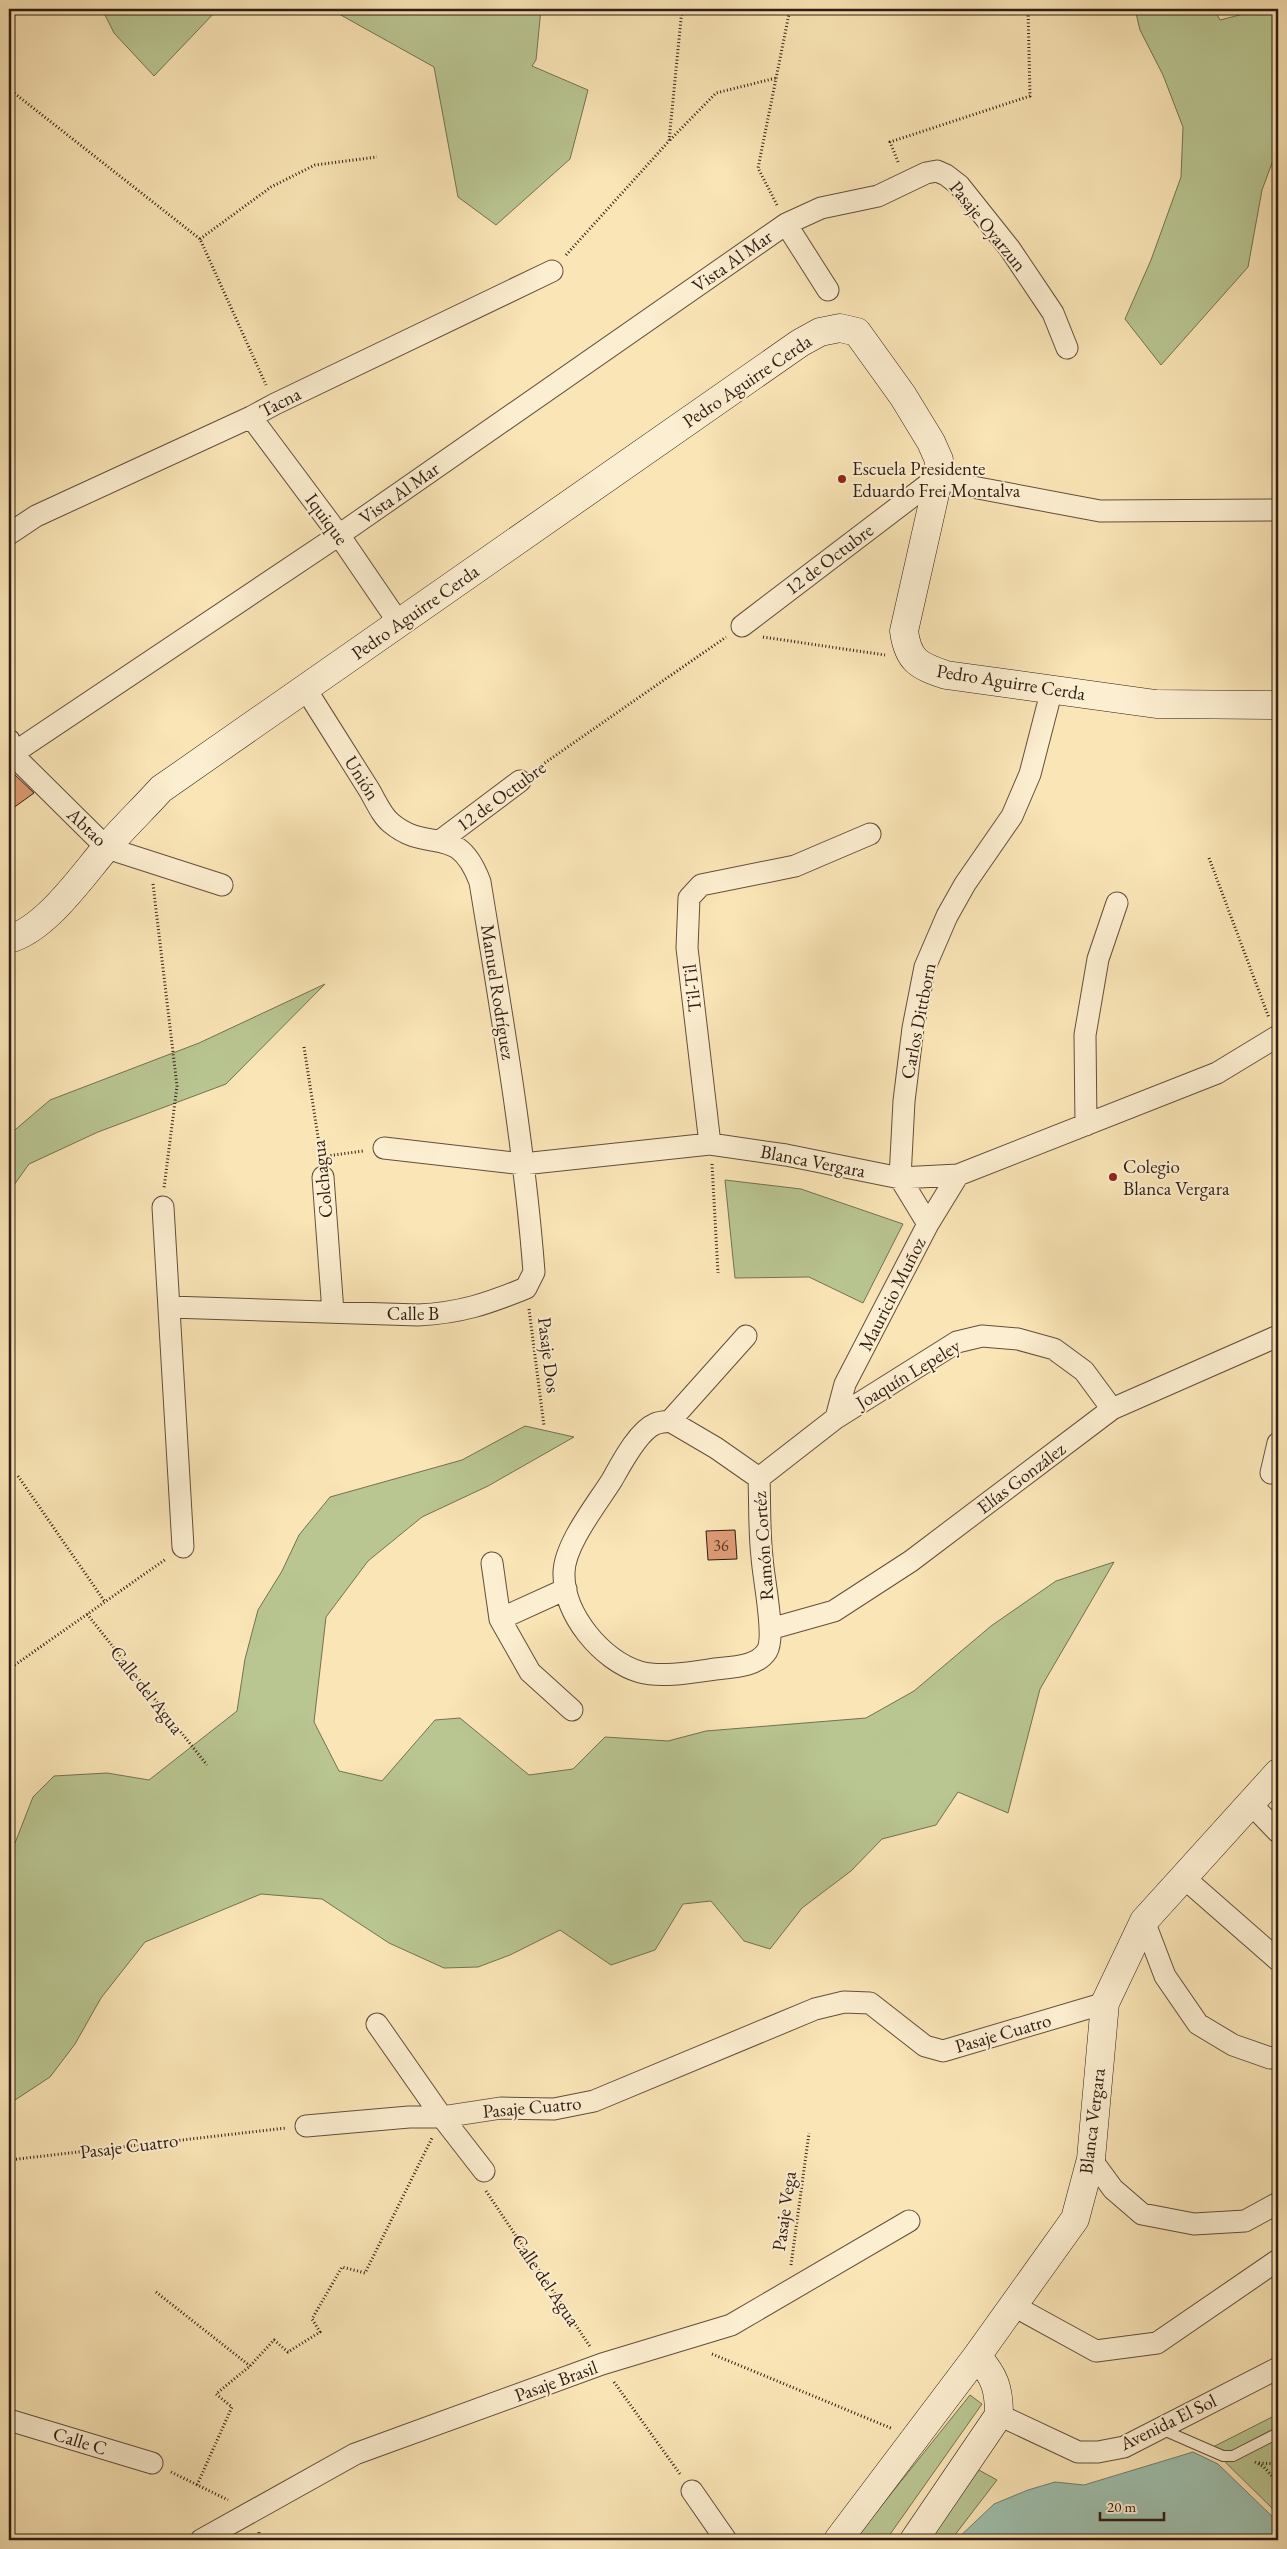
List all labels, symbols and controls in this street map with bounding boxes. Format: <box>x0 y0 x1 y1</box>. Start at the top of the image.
street label: Pasaje Oyarzun <box>944 175 1032 277</box>
street label: Vista Al Mar <box>687 224 778 298</box>
street label: Pedro Aguirre Cerda <box>678 328 817 433</box>
street label: Tacna <box>255 381 305 423</box>
street label: Vista Al Mar <box>354 456 445 530</box>
place label: Escuela Presidente Eduardo Frei Montalva <box>852 456 1021 503</box>
marker: Escuela Presidente Eduardo Frei Montalva <box>836 473 848 485</box>
street label: Iquique <box>300 488 354 550</box>
street label: 12 de Octubre <box>780 518 878 600</box>
street label: Pedro Aguirre Cerda <box>346 558 484 665</box>
street label: Pedro Aguirre Cerda <box>935 658 1088 706</box>
street label: Unión <box>339 751 385 805</box>
street label: 12 de Octubre <box>451 755 551 837</box>
street label: Abtao <box>61 802 112 852</box>
street label: Manuel Rodríguez <box>475 923 521 1062</box>
street label: Carlos Dittborn <box>894 961 942 1081</box>
street label: Til-Til <box>677 962 707 1013</box>
street label: Colchagua <box>305 1138 339 1219</box>
street label: Blanca Vergara <box>758 1139 868 1184</box>
place label: Colegio Blanca Vergara <box>1123 1154 1230 1201</box>
marker: Colegio Blanca Vergara <box>1107 1171 1119 1183</box>
street label: Mauricio Muñoz <box>853 1232 932 1355</box>
street label: Calle B <box>387 1301 439 1326</box>
street label: Pasaje Dos <box>532 1316 566 1394</box>
street label: Joaquín Lepeley <box>849 1333 965 1416</box>
street label: Elías González <box>972 1436 1071 1519</box>
street label: Ramón Cortéz <box>747 1490 779 1601</box>
house number: 36 <box>713 1535 729 1556</box>
street label: Calle del Agua <box>105 1641 190 1740</box>
street label: Pasaje Cuatro <box>952 2007 1054 2059</box>
street label: Blanca Vergara <box>1073 2066 1111 2175</box>
street label: Pasaje Cuatro <box>482 2090 582 2124</box>
street label: Pasaje Cuatro <box>78 2128 180 2164</box>
street label: Pasaje Vega <box>766 2169 802 2252</box>
street label: Calle del Agua <box>506 2229 586 2331</box>
street label: Pasaje Brasil <box>511 2354 601 2408</box>
street label: Avenida El Sol <box>1115 2388 1221 2457</box>
street label: Calle C <box>50 2421 110 2461</box>
scale bar <box>1100 2489 1163 2521</box>
text: 20 m <box>1107 2497 1136 2516</box>

